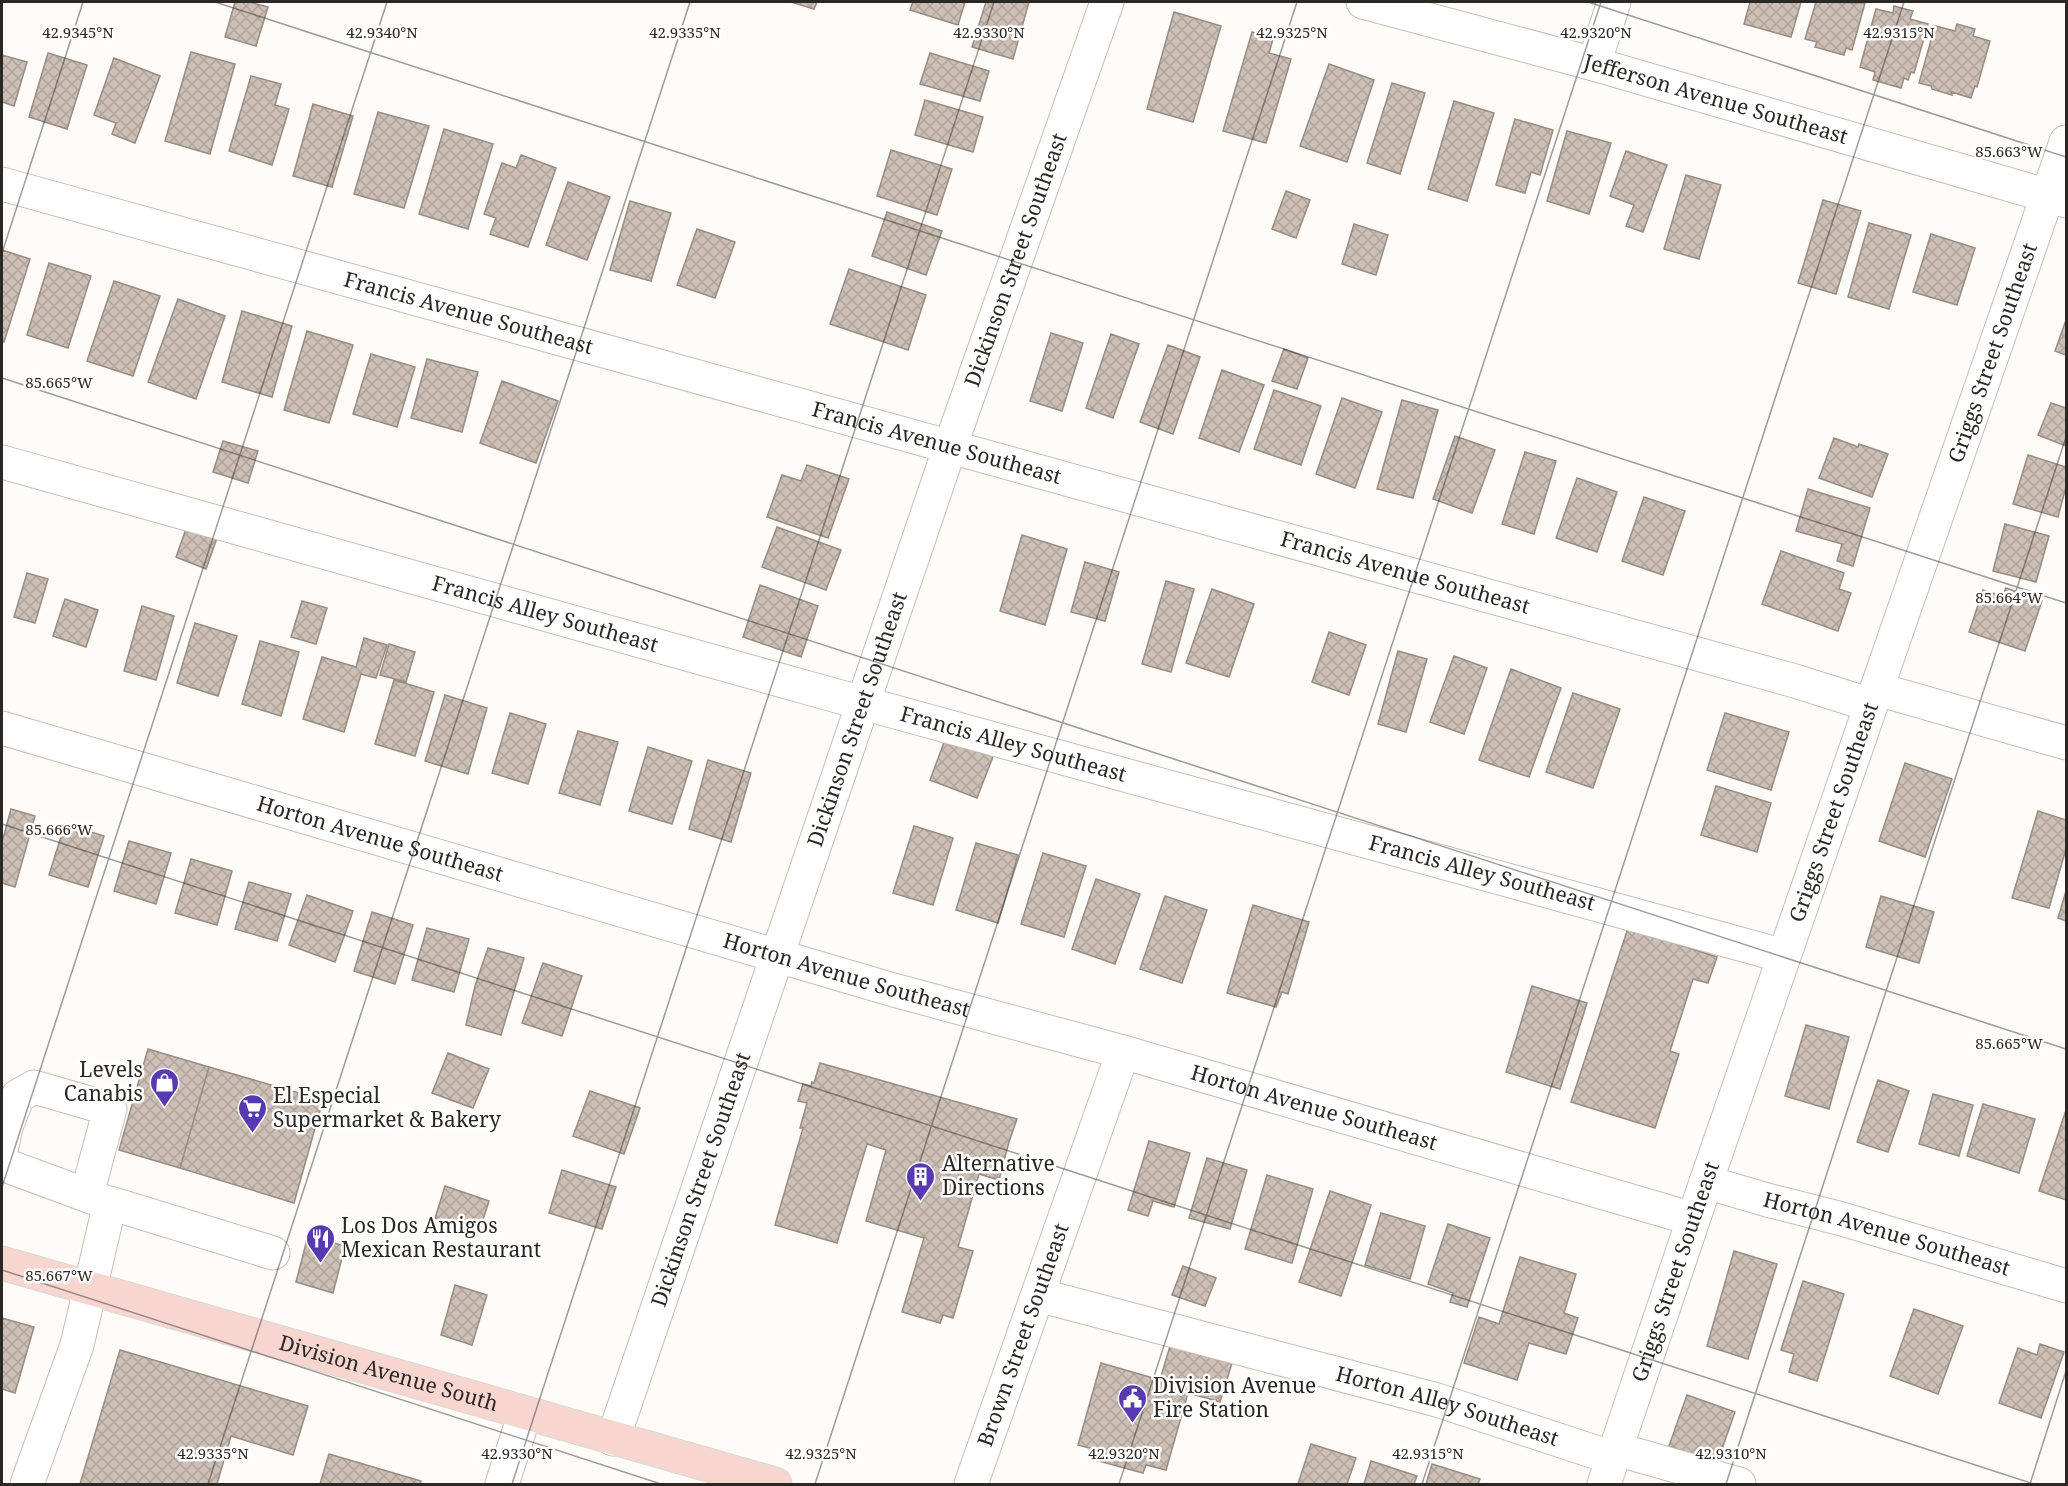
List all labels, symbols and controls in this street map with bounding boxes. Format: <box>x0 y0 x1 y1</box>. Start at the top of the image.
text: 42.9345°N <box>42 22 114 42</box>
text: 42.9340°N <box>346 22 418 42</box>
text: 42.9335°N <box>649 22 721 42</box>
text: 42.9330°N <box>953 22 1025 42</box>
text: 42.9325°N <box>1256 22 1328 42</box>
text: 42.9320°N <box>1560 22 1632 42</box>
text: 42.9315°N <box>1863 22 1935 42</box>
street label: Jefferson Avenue Southeast <box>1580 47 1851 150</box>
street label: Dickinson Street Southeast <box>957 129 1073 390</box>
text: 85.663°W <box>1975 141 2043 161</box>
street label: Griggs Street Southeast <box>1941 239 2043 466</box>
street label: Francis Avenue Southeast <box>341 264 596 360</box>
text: 85.665°W <box>25 372 93 392</box>
street label: Francis Avenue Southeast <box>809 394 1065 490</box>
street label: Francis Avenue Southeast <box>1278 524 1533 620</box>
street label: Francis Alley Southeast <box>429 568 661 658</box>
text: 85.664°W <box>1975 587 2043 607</box>
street label: Dickinson Street Southeast <box>800 588 913 850</box>
street label: Griggs Street Southeast <box>1782 698 1884 926</box>
street label: Francis Alley Southeast <box>897 699 1130 788</box>
street label: Horton Avenue Southeast <box>254 789 507 888</box>
text: 85.666°W <box>25 819 93 839</box>
street label: Francis Alley Southeast <box>1366 828 1598 916</box>
street label: Horton Avenue Southeast <box>720 926 973 1023</box>
text: 85.665°W <box>1975 1033 2043 1053</box>
street label: Dickinson Street Southeast <box>644 1048 756 1310</box>
place label: Levels Canabis <box>64 1055 143 1107</box>
street label: Horton Avenue Southeast <box>1188 1058 1441 1156</box>
shop icon: Levels Canabis <box>148 1066 180 1108</box>
place label: El Especial Supermarket & Bakery <box>273 1081 501 1133</box>
supermarket icon: El Especial Supermarket & Bakery <box>236 1092 268 1134</box>
place label: Alternative Directions <box>942 1149 1055 1201</box>
street label: Griggs Street Southeast <box>1625 1158 1725 1385</box>
building icon: Alternative Directions <box>905 1160 937 1202</box>
street label: Horton Avenue Southeast <box>1761 1185 2014 1282</box>
place label: Los Dos Amigos Mexican Restaurant <box>341 1211 541 1263</box>
street label: Brown Street Southeast <box>970 1219 1075 1450</box>
restaurant icon: Los Dos Amigos Mexican Restaurant <box>304 1222 336 1264</box>
text: 85.667°W <box>25 1265 93 1285</box>
street label: Division Avenue South <box>276 1328 502 1417</box>
street label: Horton Alley Southeast <box>1333 1359 1562 1452</box>
place label: Division Avenue Fire Station <box>1153 1371 1316 1423</box>
public building icon: Division Avenue Fire Station <box>1116 1382 1148 1424</box>
text: 42.9335°N <box>177 1443 249 1463</box>
text: 42.9330°N <box>481 1443 553 1463</box>
text: 42.9325°N <box>785 1443 857 1463</box>
text: 42.9320°N <box>1088 1443 1160 1463</box>
text: 42.9315°N <box>1392 1443 1464 1463</box>
text: 42.9310°N <box>1695 1443 1767 1463</box>

